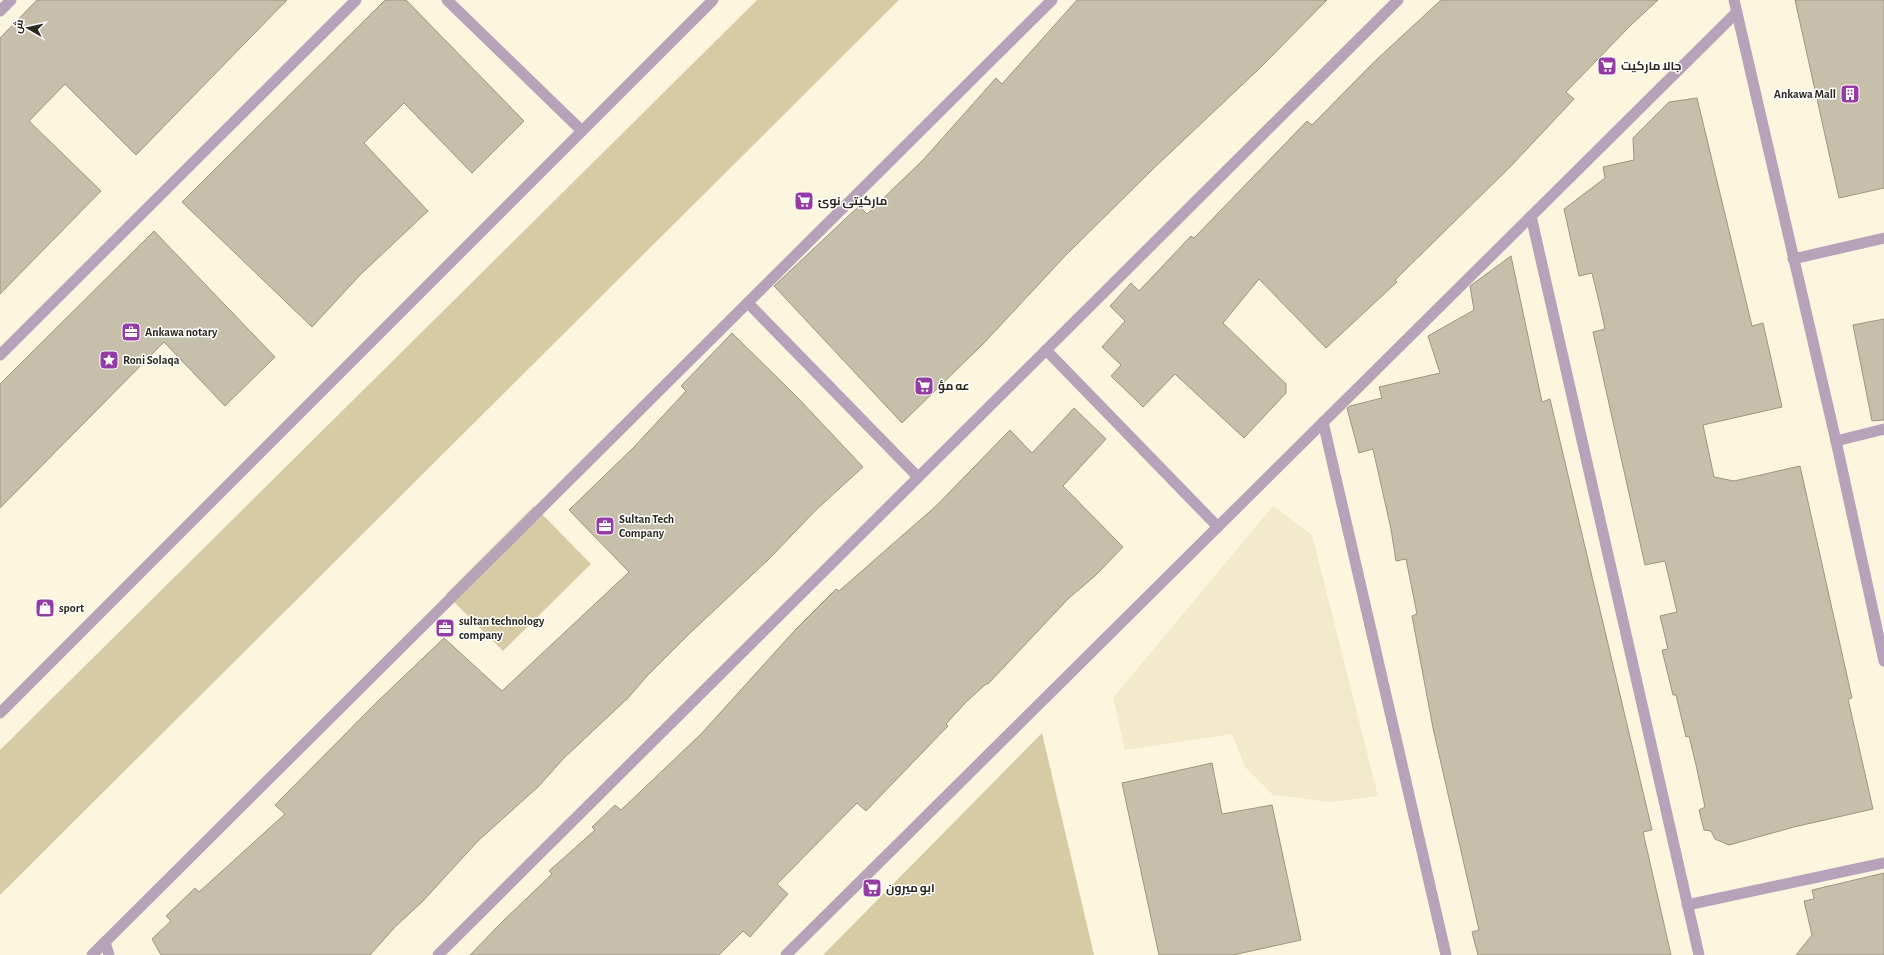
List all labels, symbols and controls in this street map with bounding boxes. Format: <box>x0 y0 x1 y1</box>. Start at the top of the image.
north arrow <box>8 8 48 48</box>
text: ش <box>12 19 26 35</box>
supermarket icon: جالا ماركيت <box>1596 55 1618 77</box>
place label: جالا ماركيت <box>1621 60 1682 74</box>
building icon: Ankawa Mall <box>1839 83 1861 105</box>
place label: Ankawa Mall <box>1774 88 1836 100</box>
supermarket icon: مارکیتی نوئ <box>793 190 815 212</box>
place label: مارکیتی نوئ <box>818 195 887 209</box>
office icon: Ankawa notary <box>120 321 142 343</box>
place label: Ankawa notary <box>145 326 218 339</box>
place icon: Roni Solaqa <box>98 349 120 371</box>
place label: Roni Solaqa <box>123 354 180 366</box>
supermarket icon: عه مؤ <box>913 375 935 397</box>
place label: عه مؤ <box>938 380 970 394</box>
place label: Sultan Tech Company <box>619 513 674 540</box>
office icon: Sultan Tech Company <box>594 515 616 537</box>
shop icon: sport <box>34 597 56 619</box>
place label: sport <box>59 602 84 614</box>
place label: sultan technology company <box>459 615 545 642</box>
office icon: sultan technology company <box>434 617 456 639</box>
supermarket icon: ابو ميرون <box>861 877 883 899</box>
place label: ابو ميرون <box>886 882 935 896</box>

